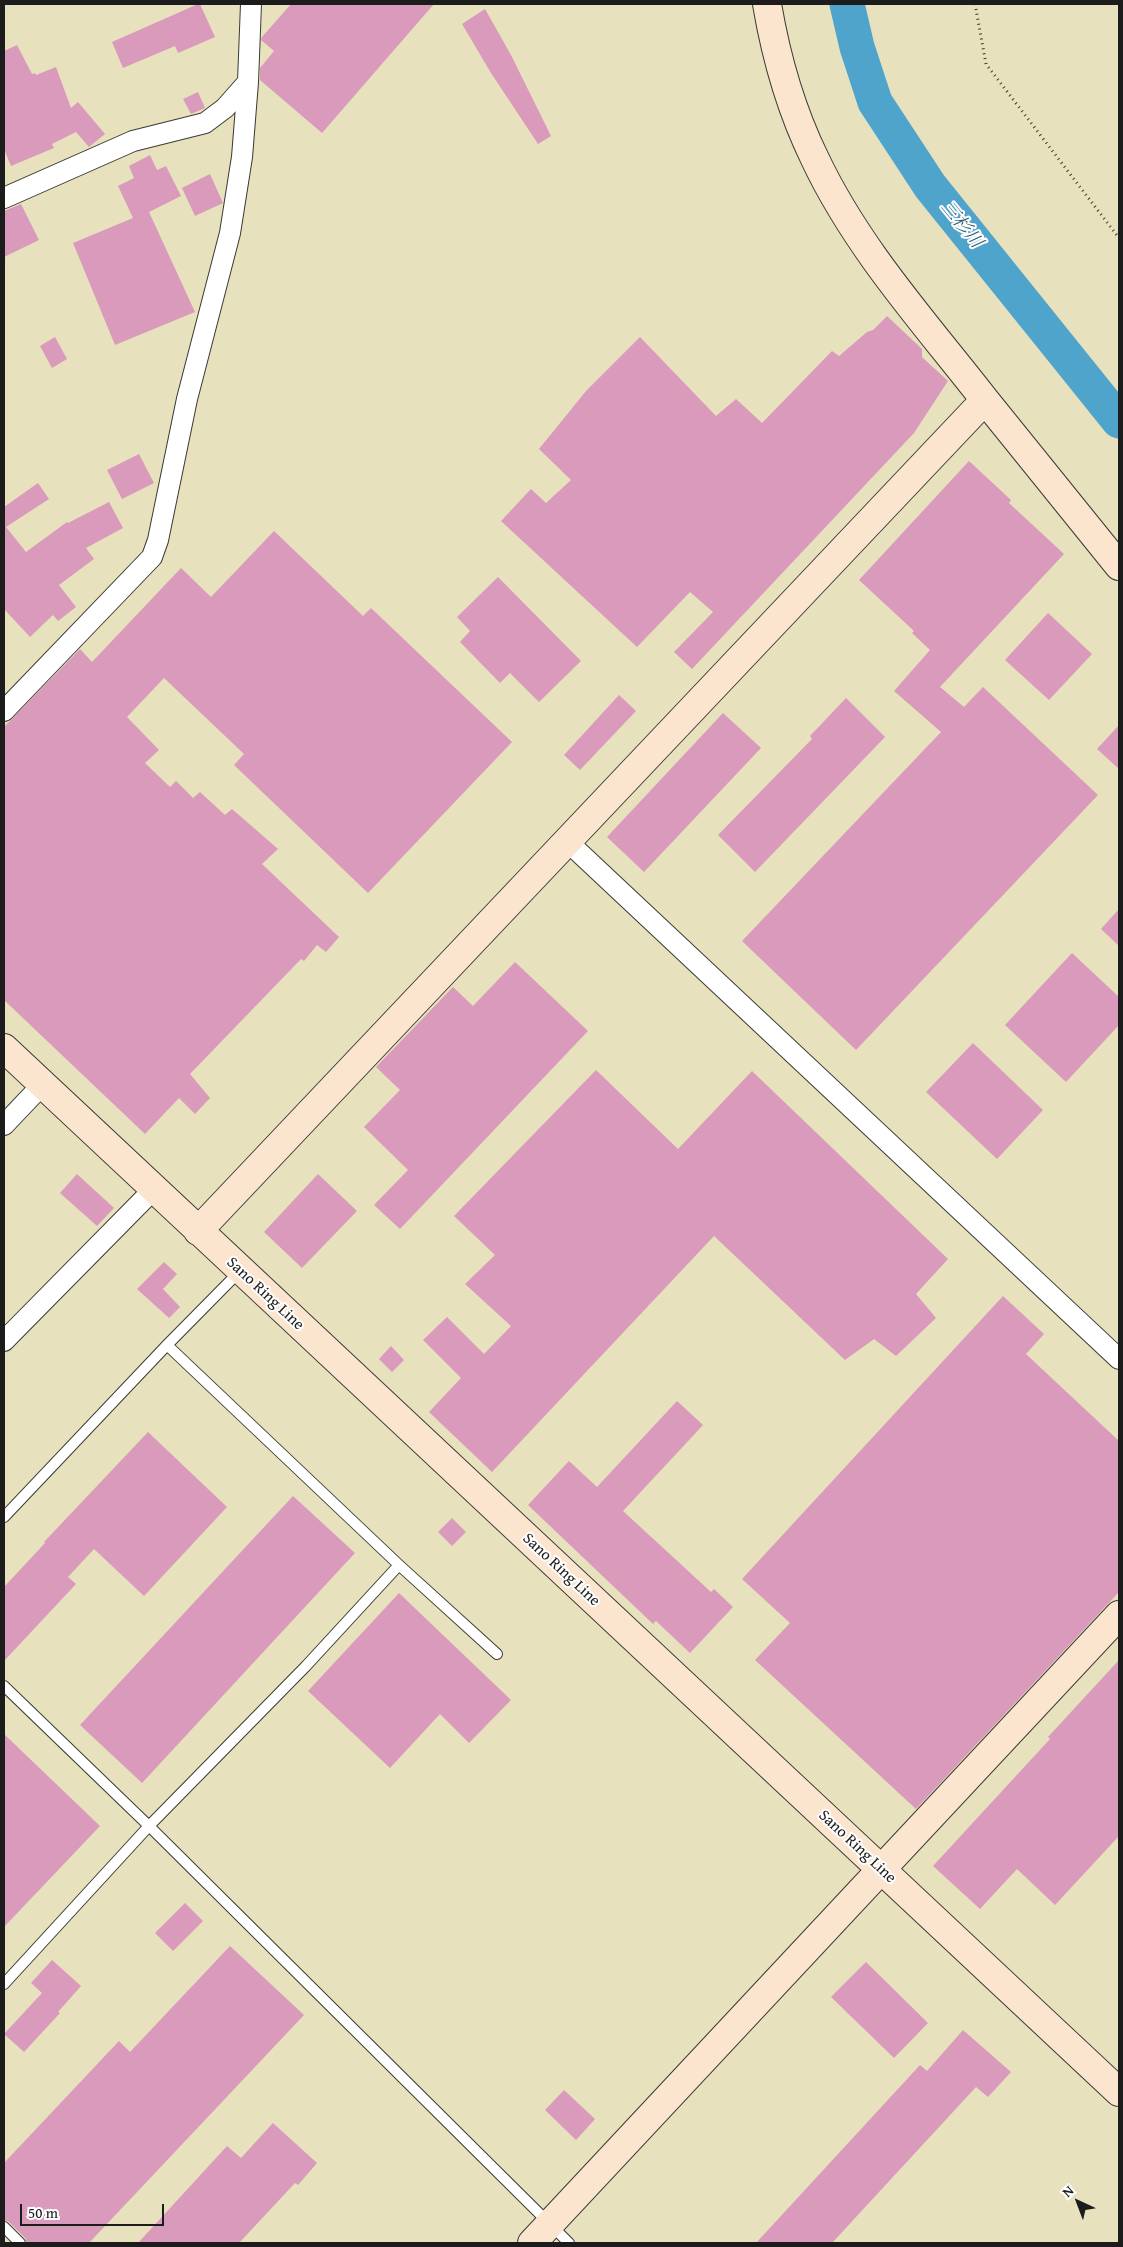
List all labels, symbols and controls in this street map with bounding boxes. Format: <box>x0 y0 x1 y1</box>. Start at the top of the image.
water label: 三杉川 <box>936 197 986 253</box>
street label: Sano Ring Line <box>222 1253 308 1335</box>
street label: Sano Ring Line <box>518 1529 604 1611</box>
street label: Sano Ring Line <box>814 1806 900 1888</box>
north arrow <box>1053 2177 1103 2227</box>
text: N <box>1058 2181 1078 2202</box>
scale bar <box>22 2194 166 2226</box>
text: 50 m <box>28 2202 58 2223</box>

